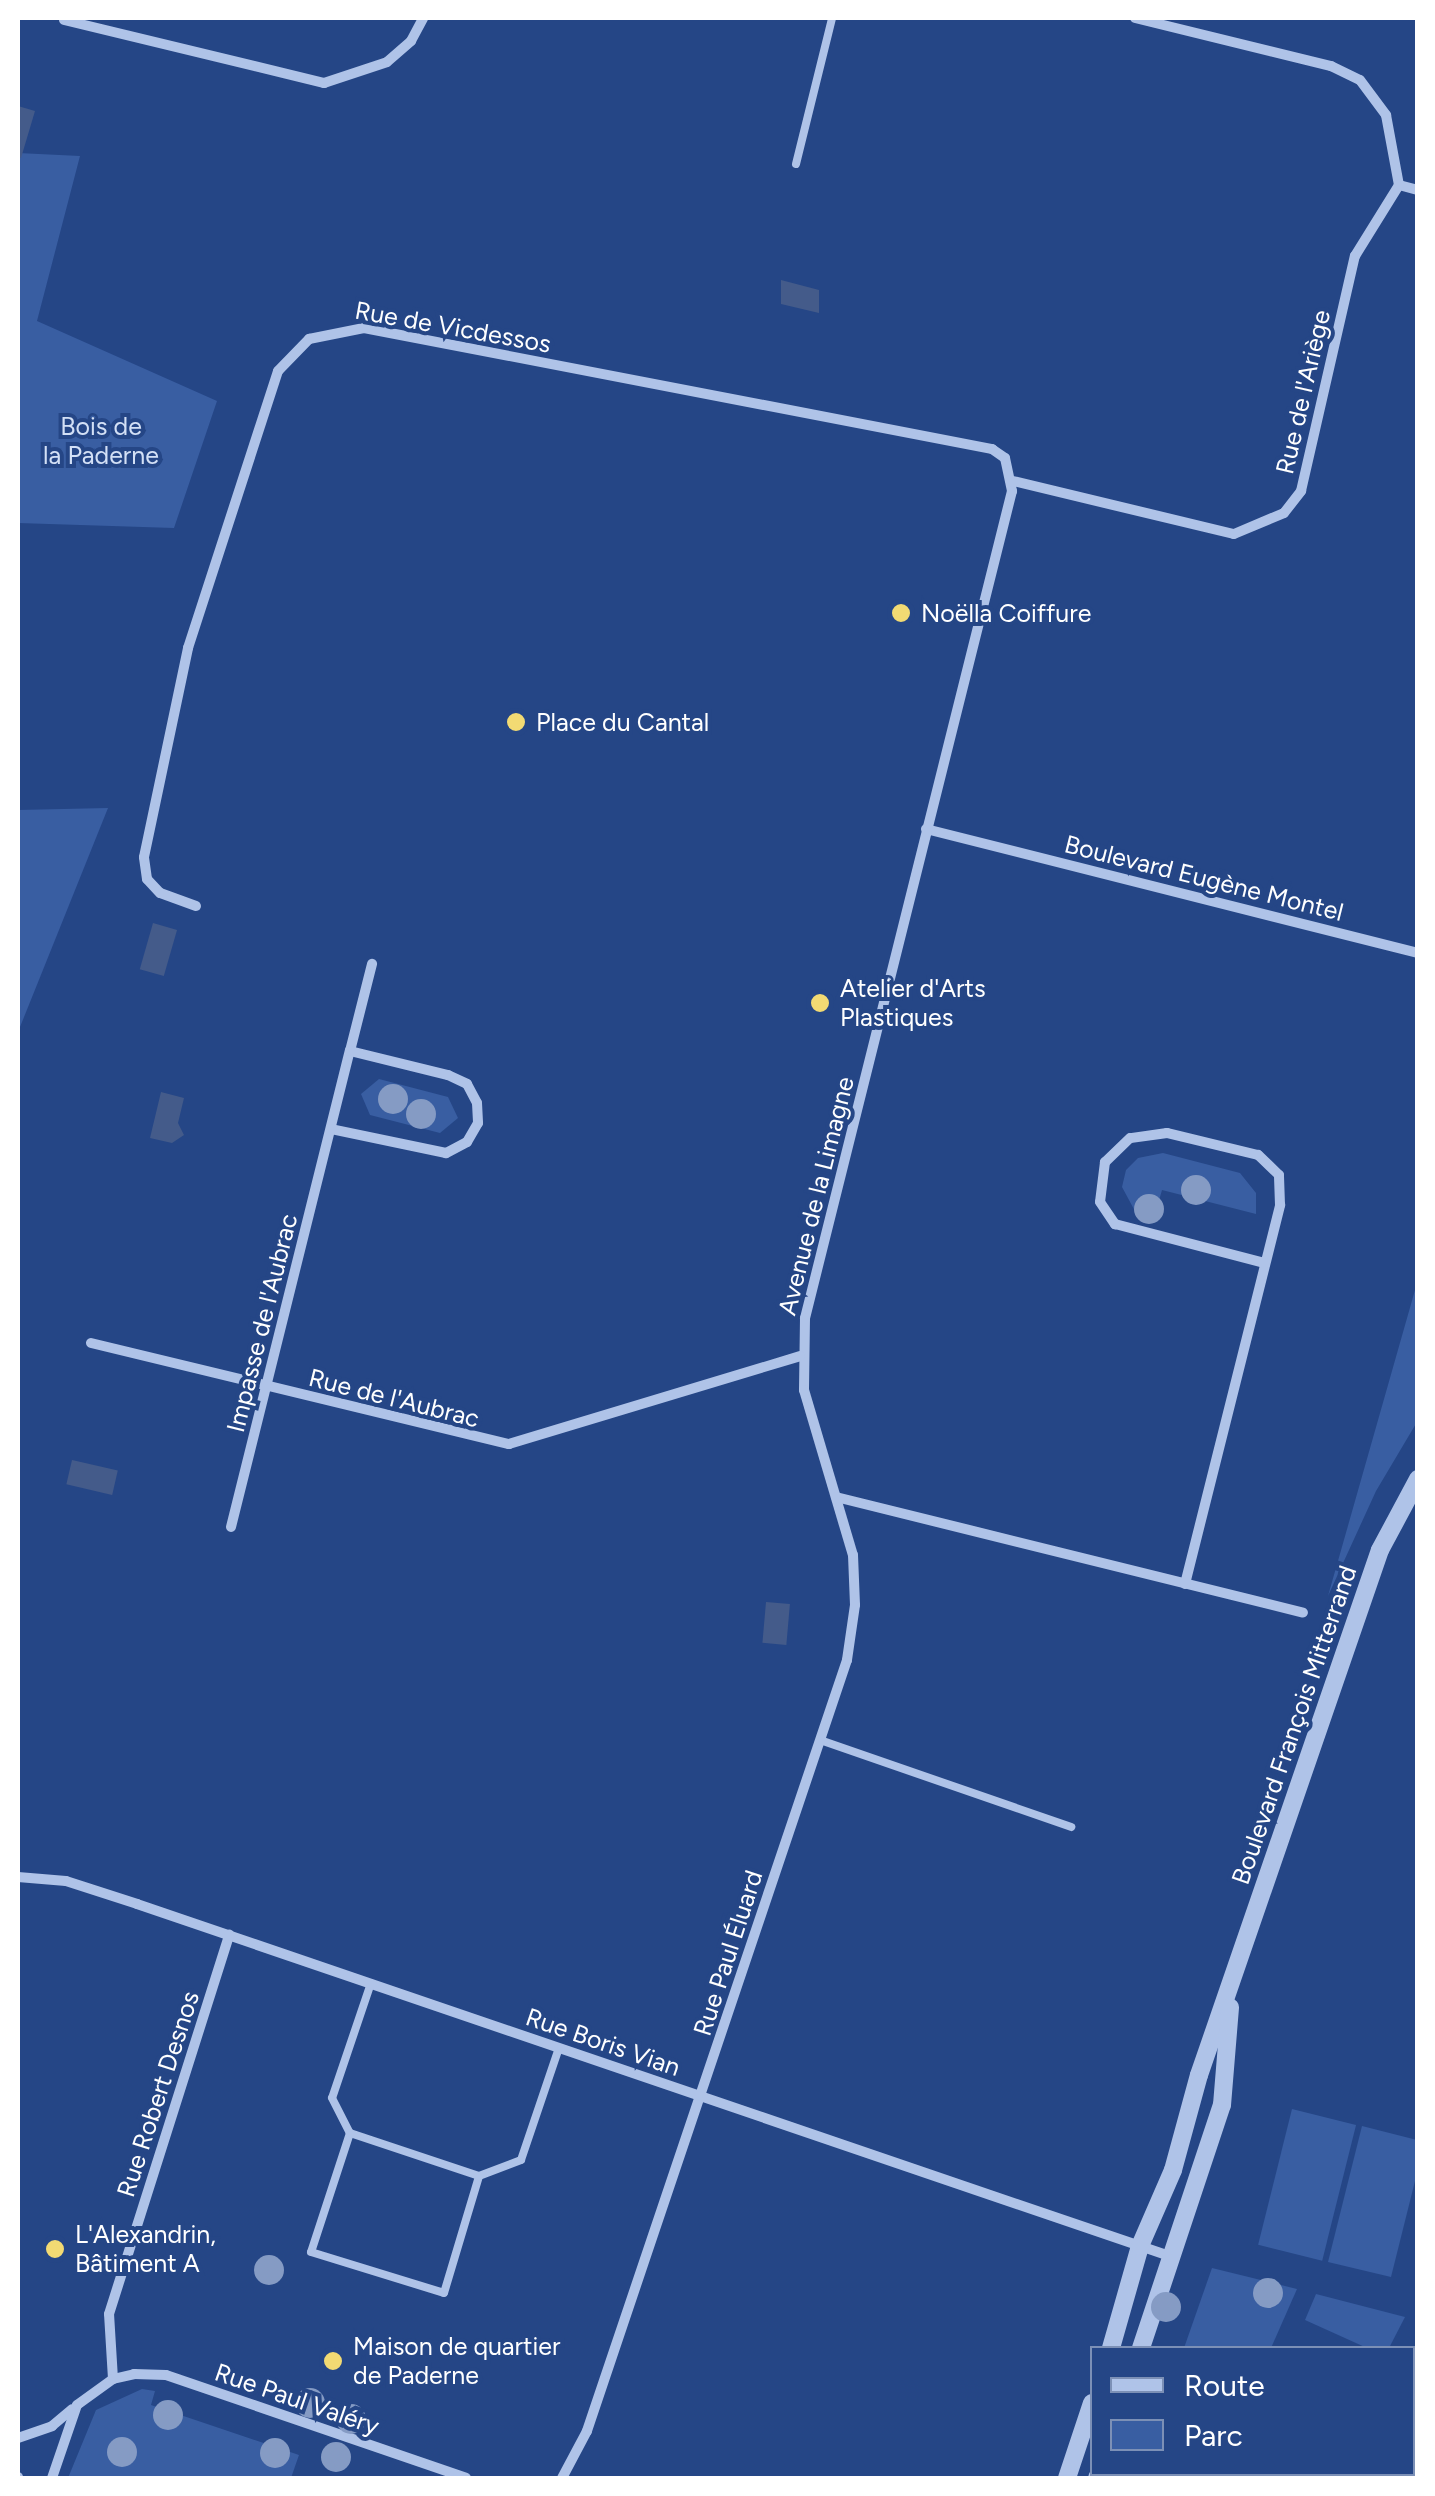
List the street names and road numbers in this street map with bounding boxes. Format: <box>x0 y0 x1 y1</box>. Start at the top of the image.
street label: Rue de Vicdessos <box>353 295 553 359</box>
street label: Rue de l'Ariège <box>1270 307 1336 477</box>
street label: Boulevard Eugène Montel <box>1061 829 1347 927</box>
street label: Avenue de la Limagne <box>772 1074 860 1318</box>
street label: Impasse de l'Aubrac <box>220 1211 304 1435</box>
street label: Rue de l'Aubrac <box>306 1362 482 1434</box>
street label: Boulevard François Mitterrand <box>1225 1562 1363 1888</box>
street label: Rue Paul Éluard <box>687 1867 769 2039</box>
street label: Rue Robert Desnos <box>111 1987 205 2201</box>
street label: Rue Boris Vian <box>522 2002 684 2082</box>
street label: Rue Paul Valéry <box>211 2357 383 2441</box>

